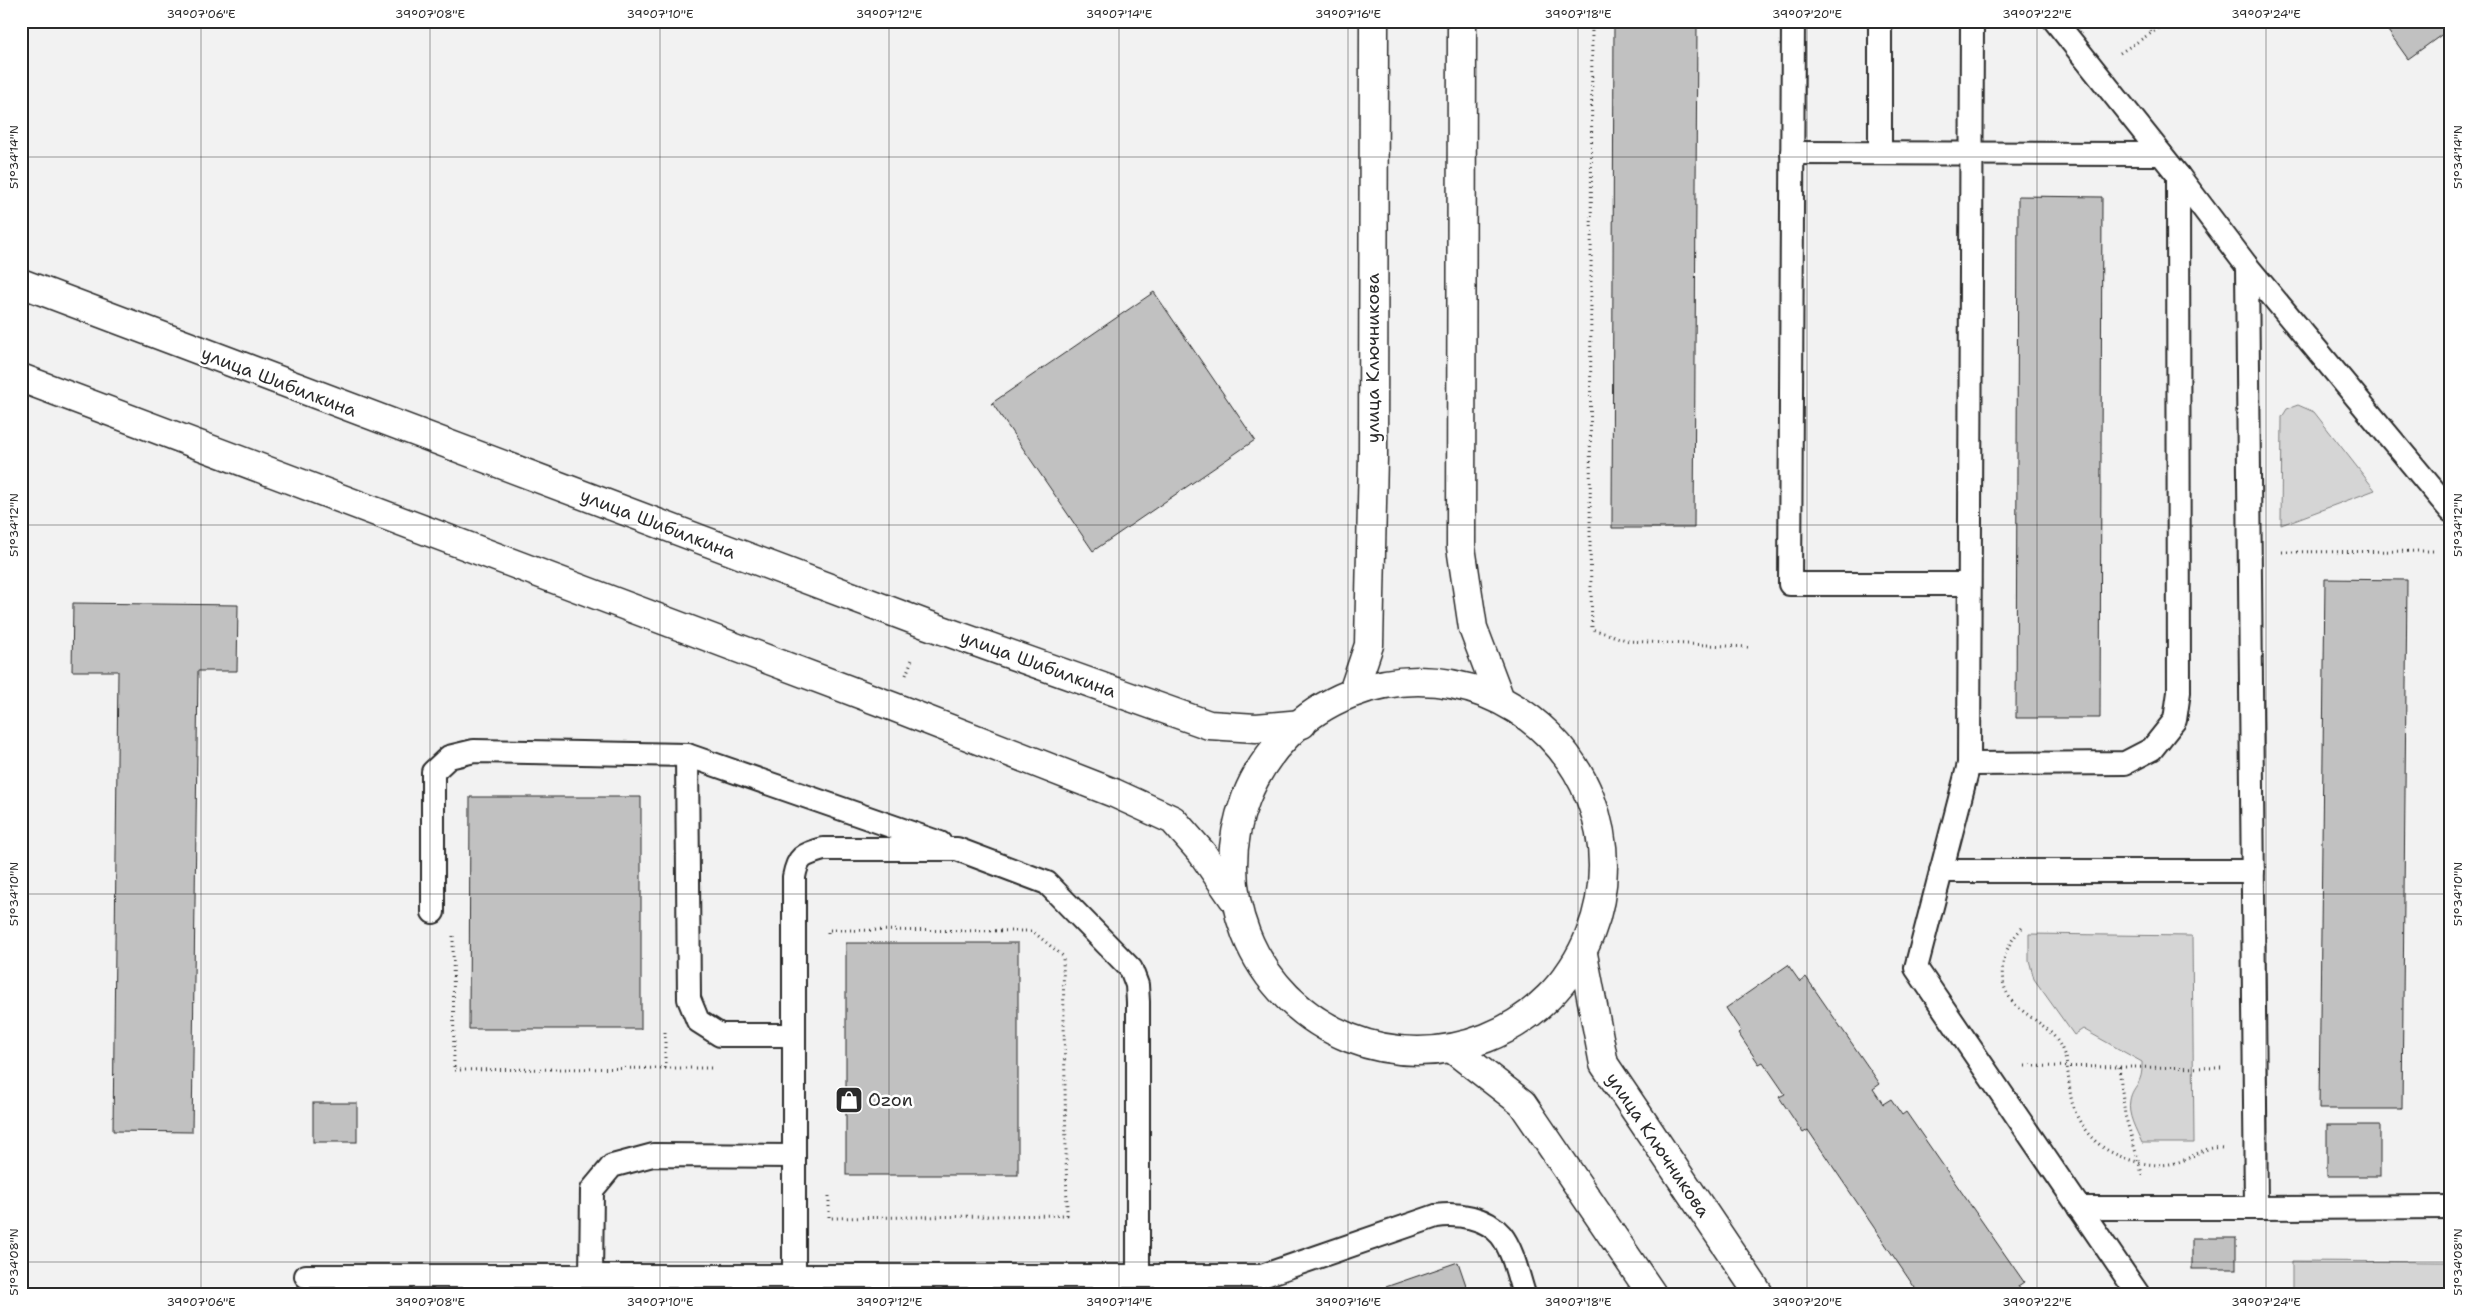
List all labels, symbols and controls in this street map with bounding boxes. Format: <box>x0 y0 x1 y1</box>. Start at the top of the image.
text: 39°07'06"E <box>166 6 236 22</box>
text: 39°07'08"E <box>395 6 465 22</box>
text: 39°07'10"E <box>627 6 693 22</box>
text: 39°07'12"E <box>856 6 922 22</box>
text: 39°07'14"E <box>1086 6 1152 22</box>
text: 39°07'16"E <box>1315 6 1381 22</box>
text: 39°07'18"E <box>1545 6 1611 22</box>
text: 39°07'20"E <box>1772 6 1842 22</box>
text: 39°07'22"E <box>2002 6 2072 22</box>
text: 39°07'24"E <box>2231 6 2301 22</box>
text: 51°34'14"N <box>6 125 22 189</box>
text: 51°34'14"N <box>2450 125 2466 189</box>
street label: улица Ключникова <box>1361 273 1385 443</box>
street label: улица Шибилкина <box>198 341 360 423</box>
street label: улица Шибилкина <box>577 483 739 565</box>
text: 51°34'12"N <box>6 493 22 557</box>
text: 51°34'12"N <box>2450 493 2466 557</box>
street label: улица Шибилкина <box>957 625 1119 703</box>
text: 51°34'10"N <box>6 862 22 926</box>
text: 51°34'10"N <box>2450 862 2466 926</box>
street label: улица Ключникова <box>1601 1068 1715 1222</box>
shop icon: Ozon <box>834 1085 864 1115</box>
place label: Ozon <box>868 1088 913 1112</box>
text: 51°34'08"N <box>6 1228 22 1296</box>
text: 51°34'08"N <box>2450 1228 2466 1296</box>
text: 39°07'06"E <box>166 1294 236 1310</box>
text: 39°07'08"E <box>395 1294 465 1310</box>
text: 39°07'10"E <box>627 1294 693 1310</box>
text: 39°07'12"E <box>856 1294 922 1310</box>
text: 39°07'14"E <box>1086 1294 1152 1310</box>
text: 39°07'16"E <box>1315 1294 1381 1310</box>
text: 39°07'18"E <box>1545 1294 1611 1310</box>
text: 39°07'20"E <box>1772 1294 1842 1310</box>
text: 39°07'22"E <box>2002 1294 2072 1310</box>
text: 39°07'24"E <box>2231 1294 2301 1310</box>

